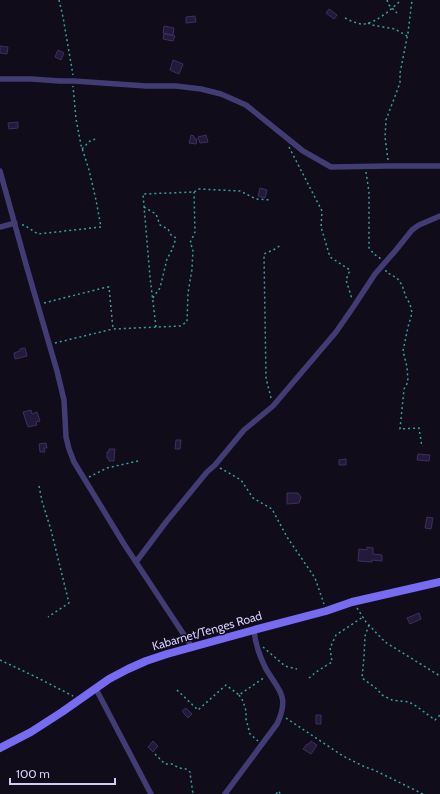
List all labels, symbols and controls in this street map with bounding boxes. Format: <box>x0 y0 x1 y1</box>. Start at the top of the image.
street label: Kabarnet/Tenges Road <box>150 608 264 653</box>
scale bar <box>10 760 115 786</box>
text: 100 m <box>16 766 50 781</box>

